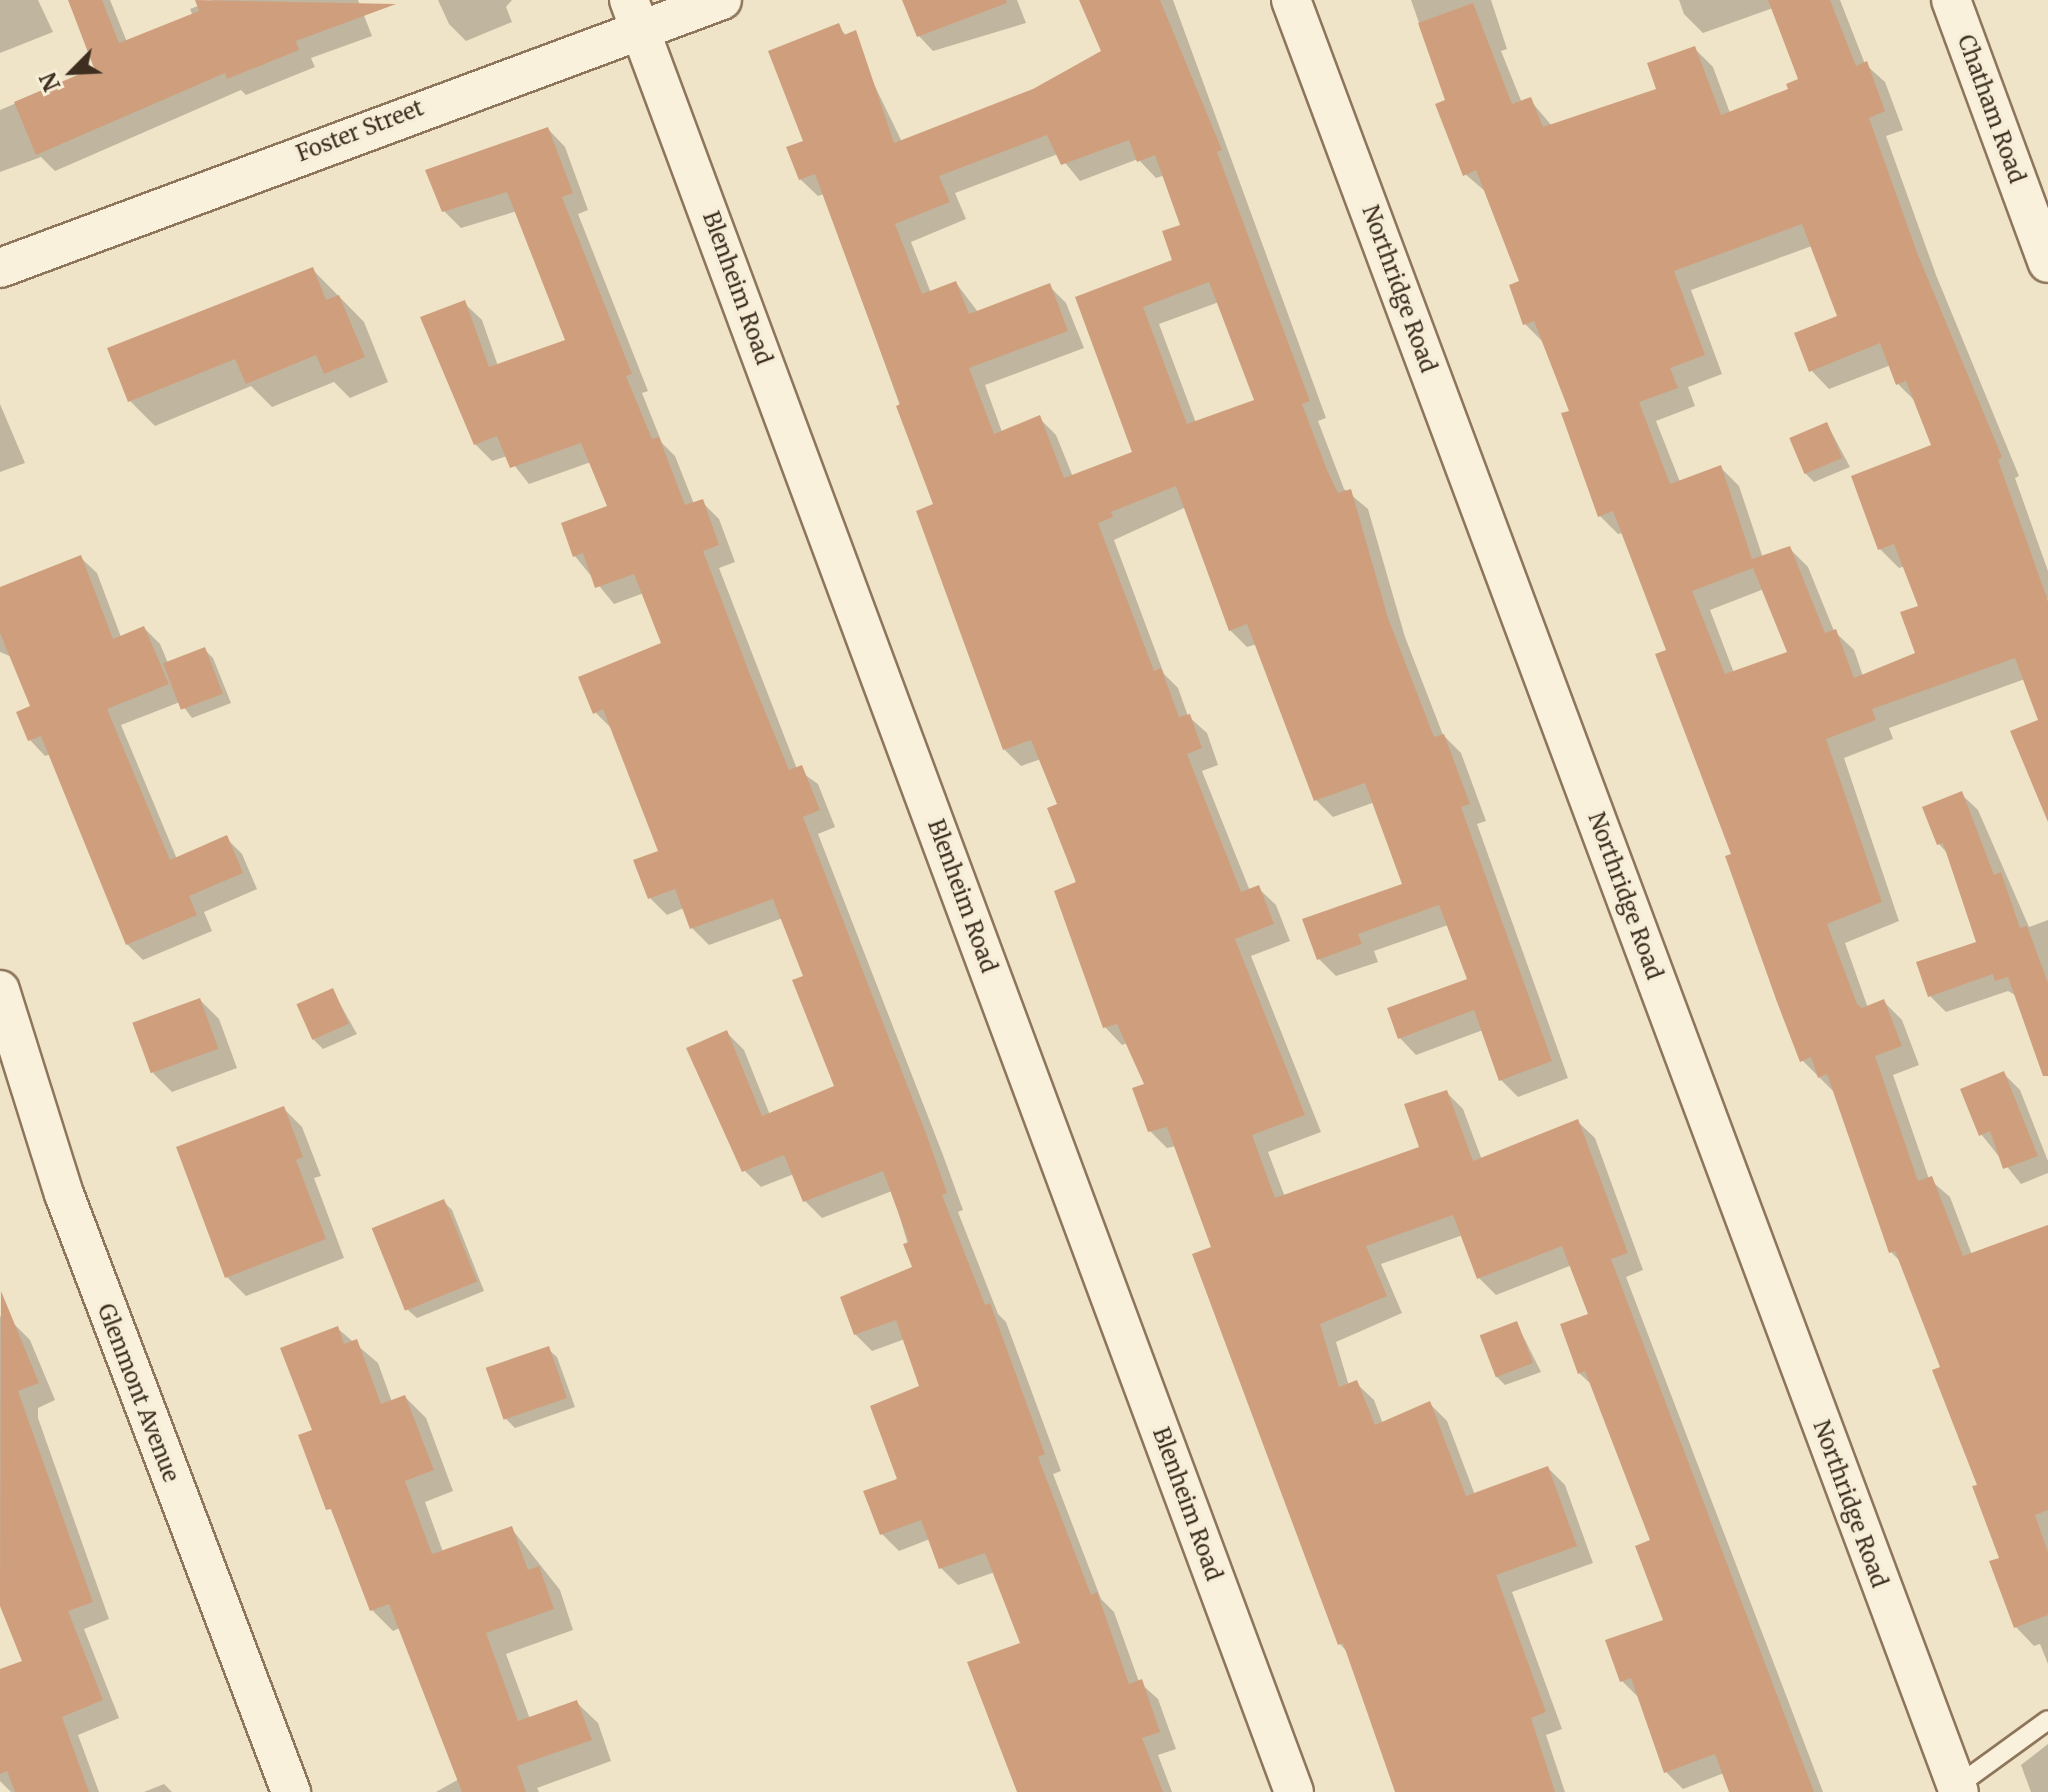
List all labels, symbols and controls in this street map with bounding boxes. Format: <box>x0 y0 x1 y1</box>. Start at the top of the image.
street label: Chatham Road <box>1952 31 2030 187</box>
north arrow <box>32 32 112 112</box>
text: N <box>34 68 66 95</box>
street label: Foster Street <box>293 95 427 167</box>
street label: Northridge Road <box>1357 202 1441 376</box>
street label: Blenheim Road <box>697 208 777 368</box>
street label: Northridge Road <box>1583 809 1667 983</box>
street label: Blenheim Road <box>922 816 1002 976</box>
street label: Glenmont Avenue <box>92 1300 184 1486</box>
street label: Northridge Road <box>1808 1417 1892 1591</box>
street label: Blenheim Road <box>1147 1424 1227 1584</box>

